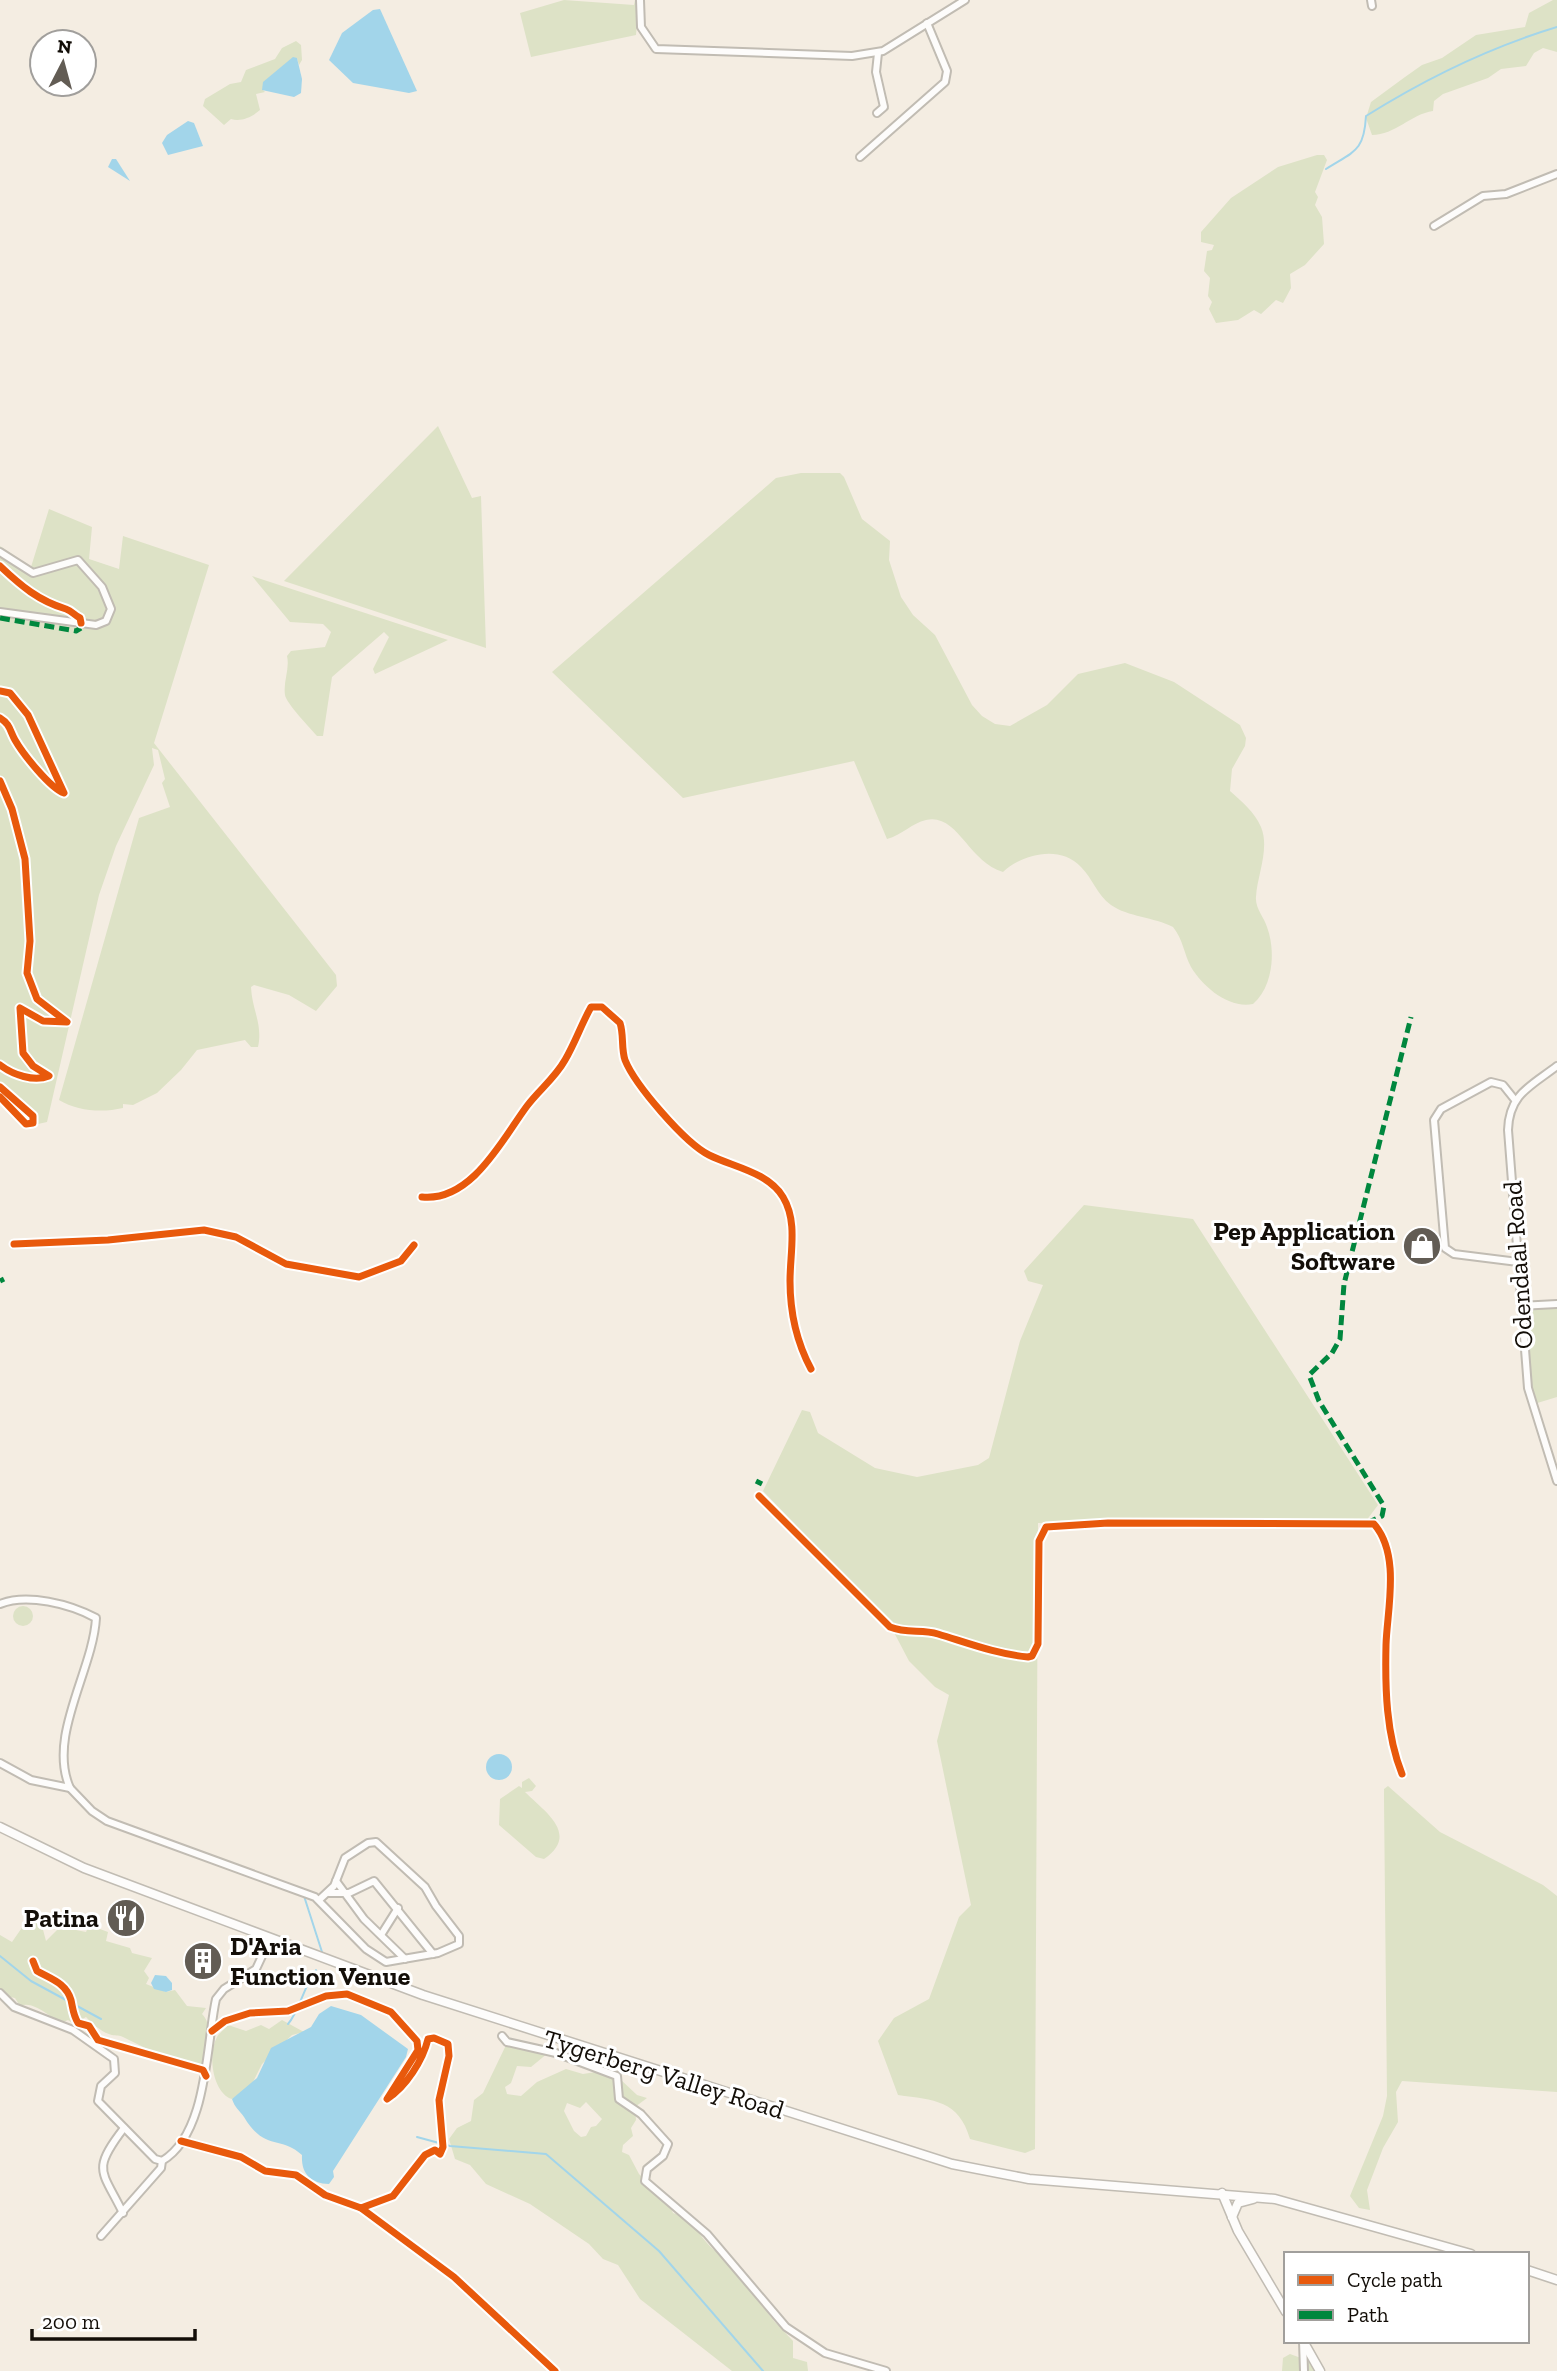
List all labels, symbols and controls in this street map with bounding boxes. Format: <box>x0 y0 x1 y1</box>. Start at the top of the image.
north arrow <box>28 28 98 98</box>
text: N <box>56 34 73 59</box>
street label: Odendaal Road <box>1496 1180 1540 1350</box>
place label: Pep Application Software <box>1213 1215 1396 1277</box>
shop icon: Pep Application Software <box>1401 1225 1443 1267</box>
restaurant icon: Patina <box>105 1897 147 1939</box>
place label: Patina <box>24 1902 99 1934</box>
place label: D'Aria Function Venue <box>230 1930 411 1992</box>
building icon: D'Aria Function Venue <box>182 1940 224 1982</box>
street label: Tygerberg Valley Road <box>540 2022 788 2126</box>
legend <box>1284 2252 1529 2343</box>
text: Cycle path <box>1347 2267 1442 2292</box>
scale bar <box>32 2298 194 2342</box>
text: Path <box>1347 2302 1389 2327</box>
text: 200 m <box>42 2309 100 2334</box>

